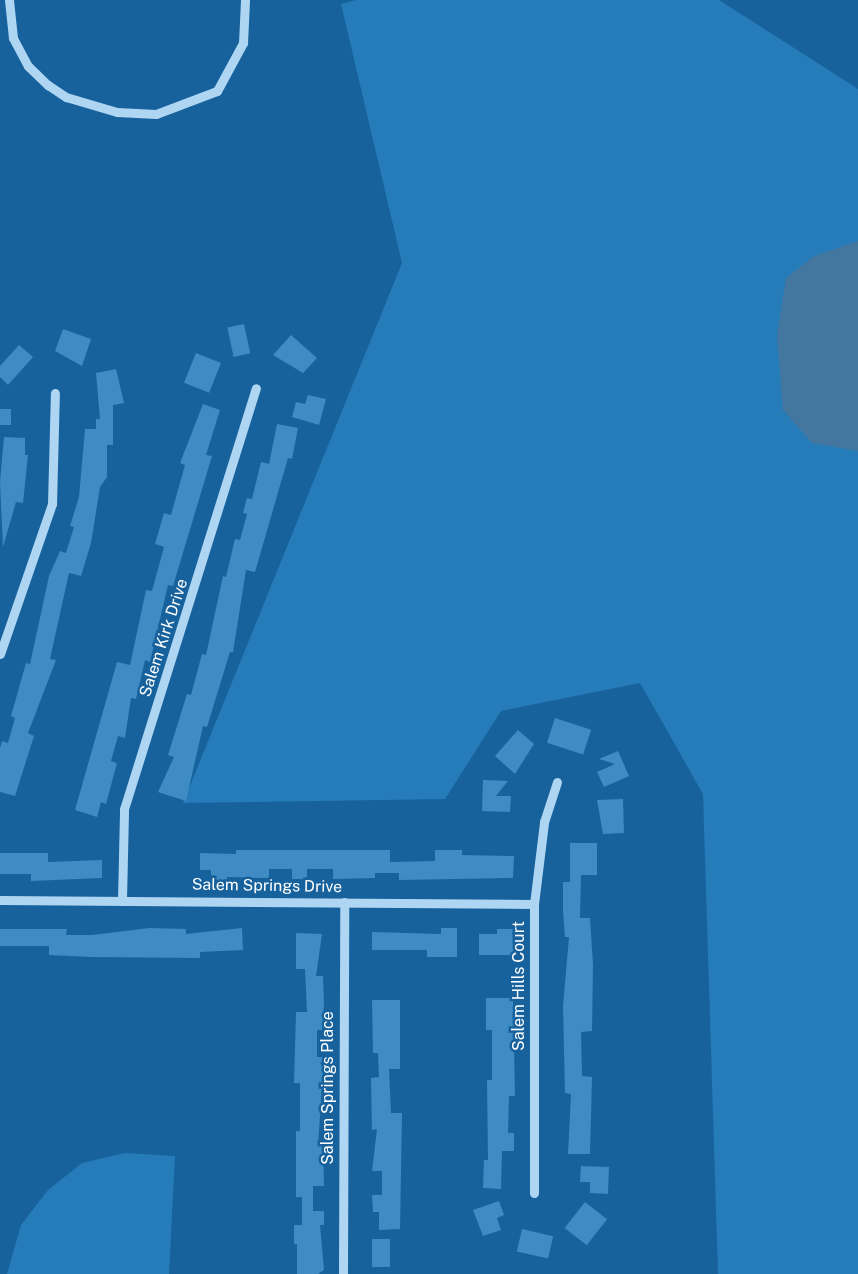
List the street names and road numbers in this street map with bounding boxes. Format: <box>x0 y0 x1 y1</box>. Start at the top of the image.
street label: Salem Kirk Drive <box>136 576 192 700</box>
street label: Salem Springs Drive <box>192 875 342 897</box>
street label: Salem Hills Court <box>509 921 529 1051</box>
street label: Salem Springs Place <box>318 1011 338 1165</box>

